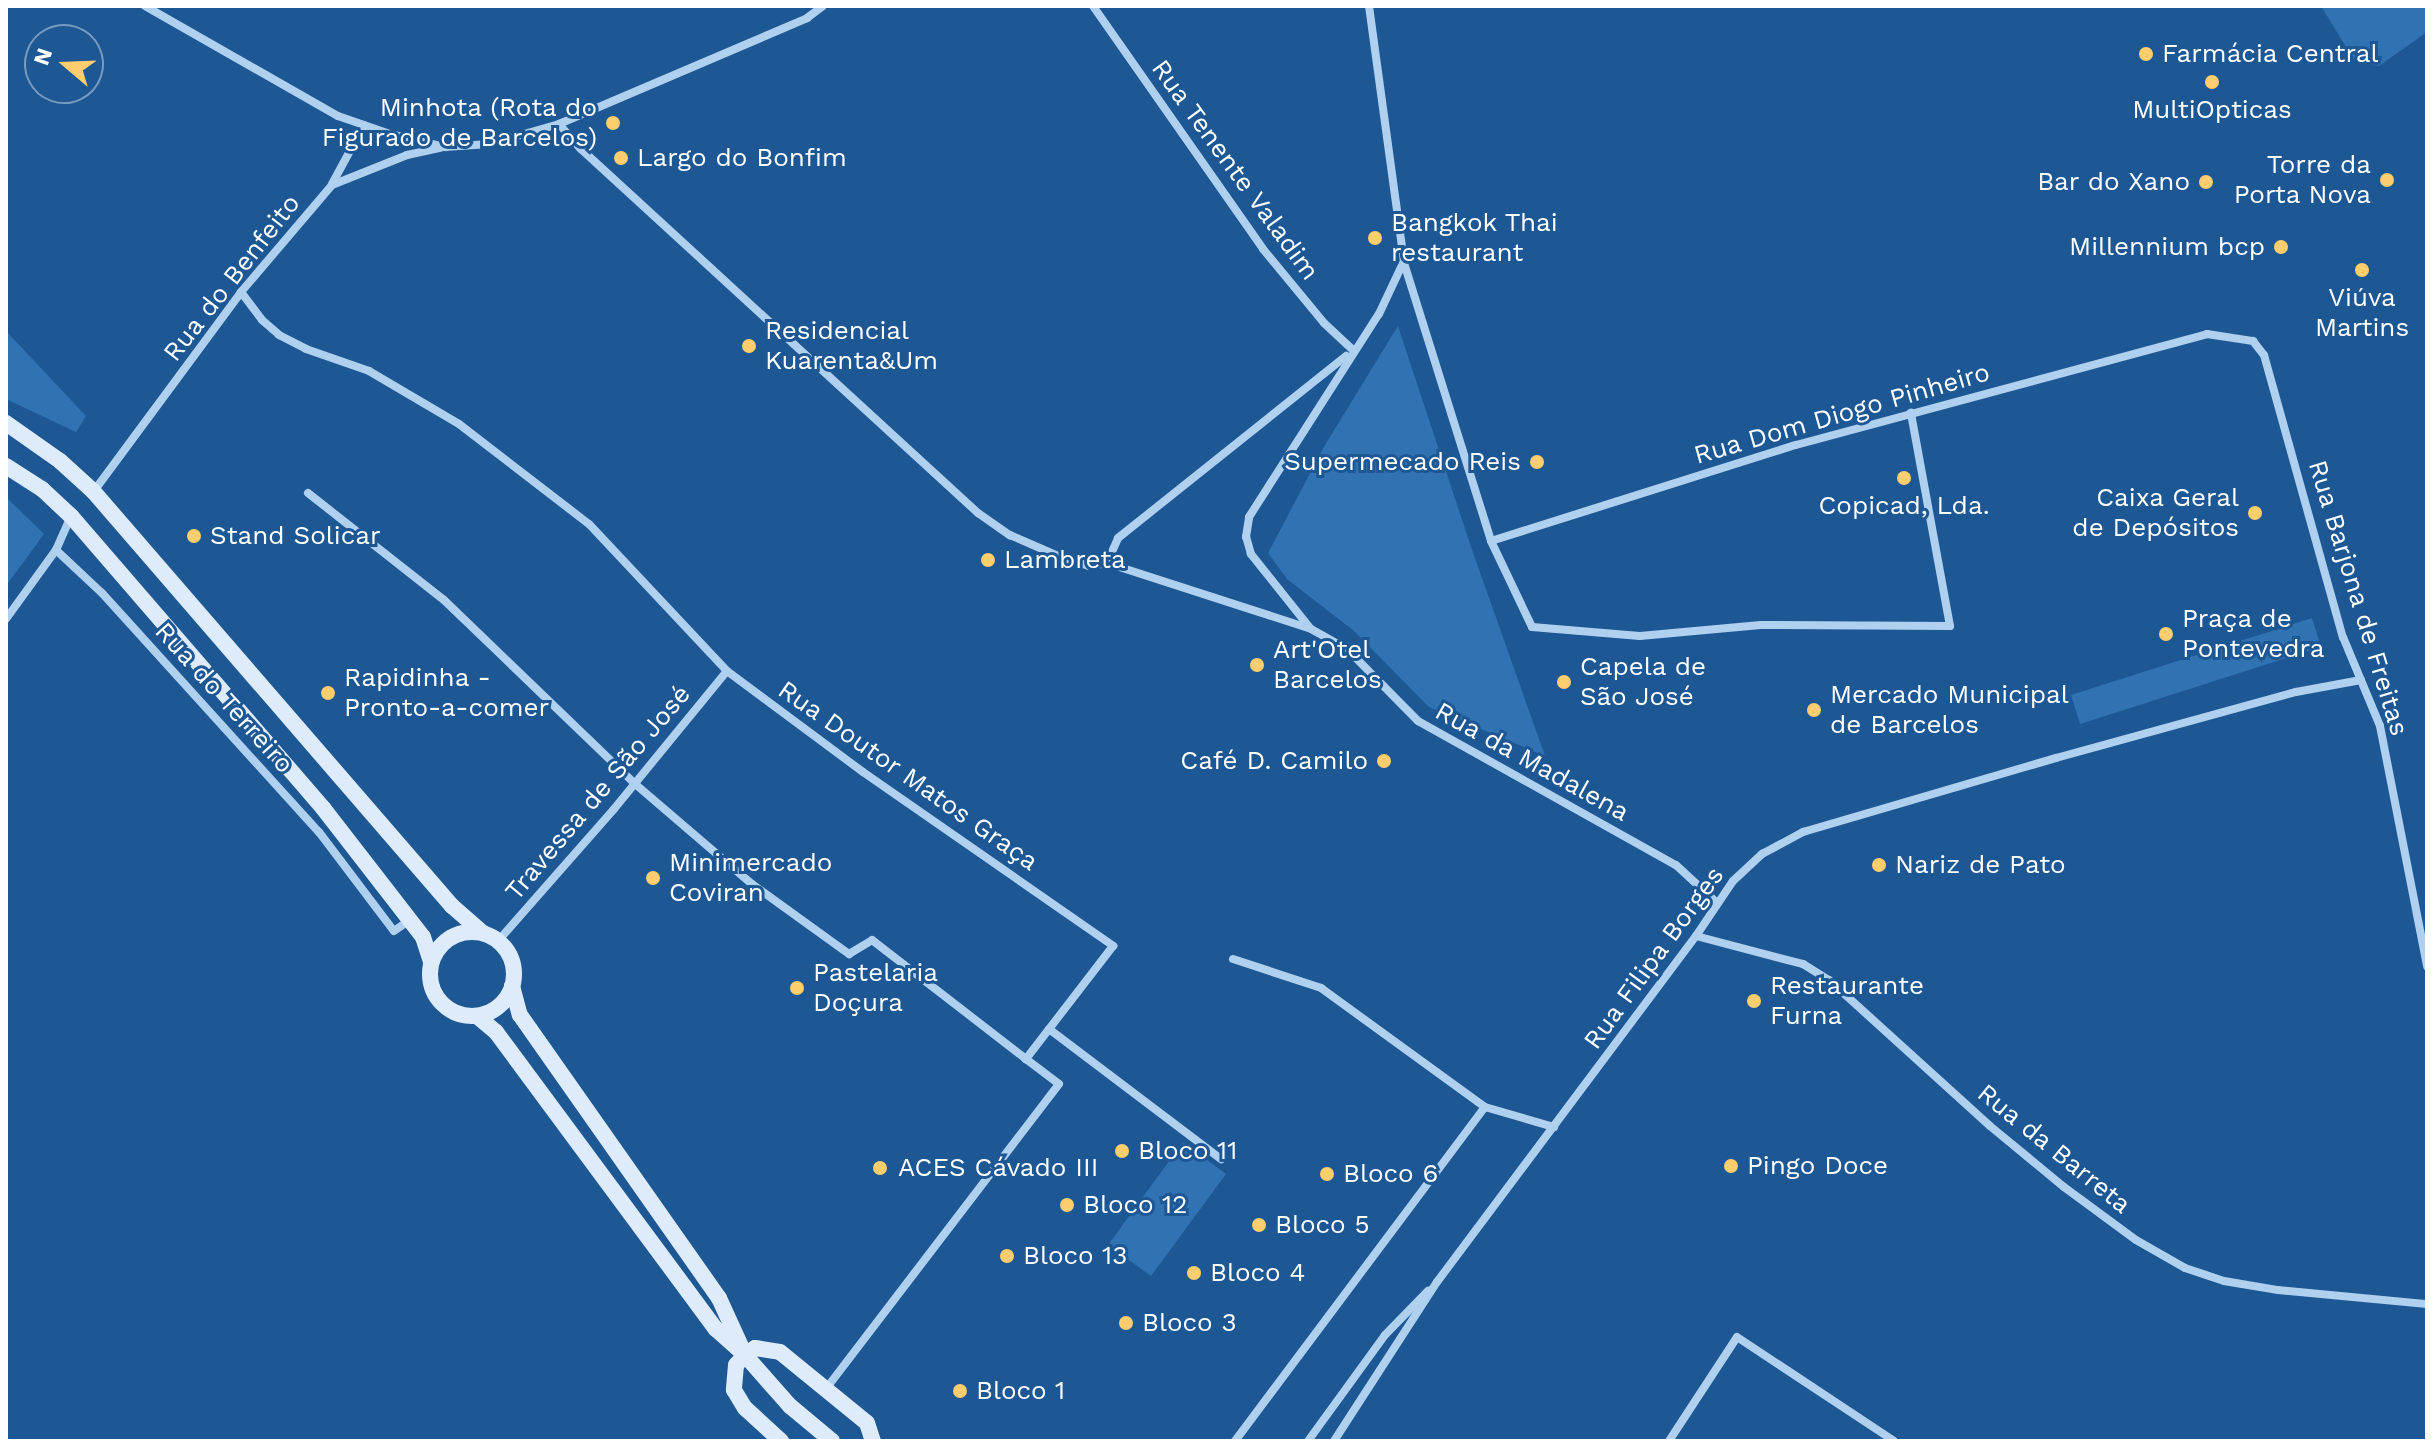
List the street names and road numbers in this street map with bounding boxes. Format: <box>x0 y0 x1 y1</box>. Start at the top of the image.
street label: Rua Tenente Valadim <box>1144 53 1326 287</box>
street label: Rua do Benfeito <box>157 188 307 368</box>
street label: Rua Dom Diogo Pinheiro <box>1690 357 1994 471</box>
street label: Rua Barjona de Freitas <box>2301 456 2415 740</box>
street label: Rua do Terreiro <box>148 616 300 780</box>
street label: Rua Doutor Matos Graça <box>772 674 1044 878</box>
street label: Travessa de São José <box>498 679 698 907</box>
street label: Rua da Madalena <box>1429 695 1635 829</box>
street label: Rua Filipa Borges <box>1577 860 1731 1056</box>
street label: Rua da Barreta <box>1971 1077 2137 1221</box>

